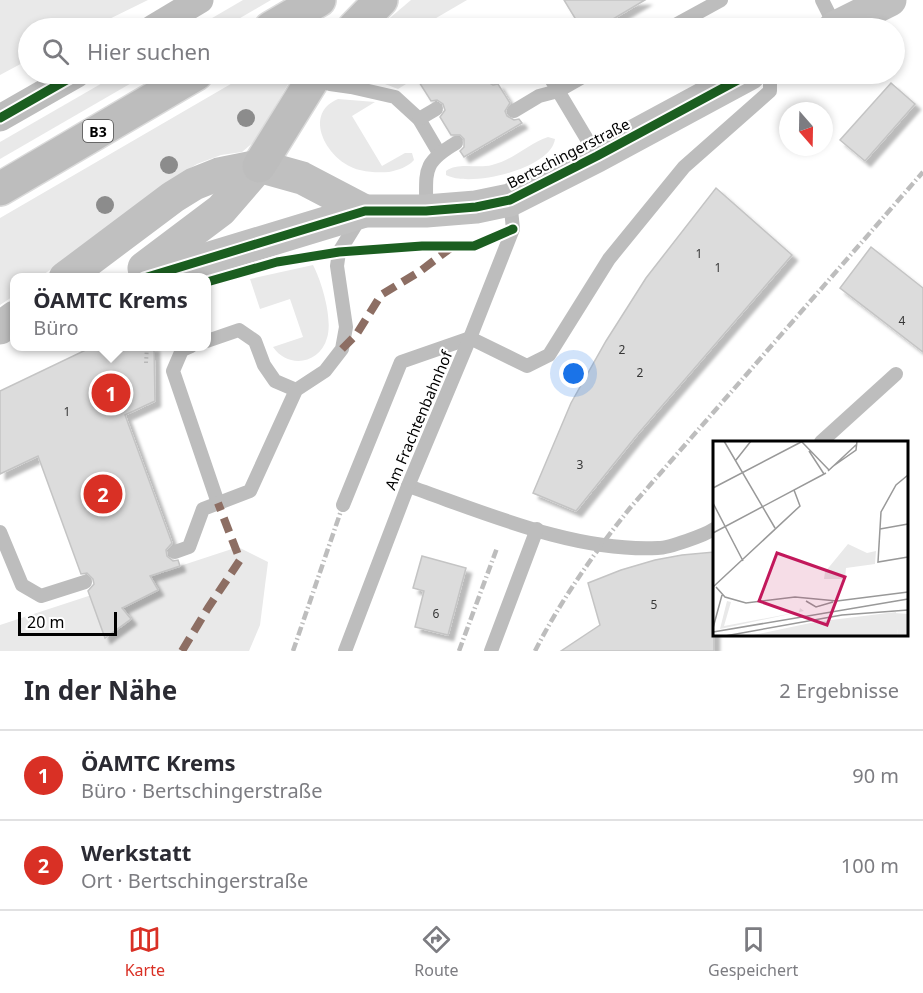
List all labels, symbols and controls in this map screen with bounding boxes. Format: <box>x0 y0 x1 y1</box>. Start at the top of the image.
search box <box>18 18 905 84</box>
icon: search <box>39 35 72 68</box>
text: Hier suchen <box>87 36 211 66</box>
north arrow <box>779 102 833 156</box>
street label: Bertschingerstraße <box>503 113 633 193</box>
road number: B3 <box>83 120 113 142</box>
house number: 1 <box>696 245 702 262</box>
house number: 1 <box>715 259 721 276</box>
popup <box>10 273 211 351</box>
text: ÖAMTC Krems <box>33 284 188 314</box>
house number: 4 <box>899 312 906 329</box>
text: Büro <box>33 314 78 341</box>
house number: 2 <box>619 341 626 358</box>
street label: Am Frachtenbahnhof <box>380 347 457 492</box>
your location <box>559 359 588 388</box>
house number: 2 <box>637 364 644 381</box>
pin: 1 <box>92 370 130 416</box>
house number: 1 <box>64 403 70 420</box>
inset map <box>713 441 908 636</box>
house number: 3 <box>577 456 584 473</box>
pin: 2 <box>84 472 122 516</box>
house number: 5 <box>651 596 658 613</box>
house number: 6 <box>433 605 440 622</box>
scale bar <box>18 609 117 636</box>
text: 20 m <box>27 611 64 633</box>
text: In der Nähe <box>24 672 177 708</box>
text: 2 Ergebnisse <box>779 677 899 704</box>
text: ÖAMTC Krems <box>81 747 236 777</box>
text: 1 <box>38 762 49 789</box>
text: 90 m <box>852 762 899 789</box>
text: Büro · Bertschingerstraße <box>81 777 323 804</box>
text: Werkstatt <box>81 837 191 867</box>
text: 2 <box>38 852 49 879</box>
text: 100 m <box>841 852 899 879</box>
text: Ort · Bertschingerstraße <box>81 867 308 894</box>
tab: Karte <box>125 923 165 981</box>
tab: Route <box>414 923 459 981</box>
tab: Gespeichert <box>708 923 798 981</box>

